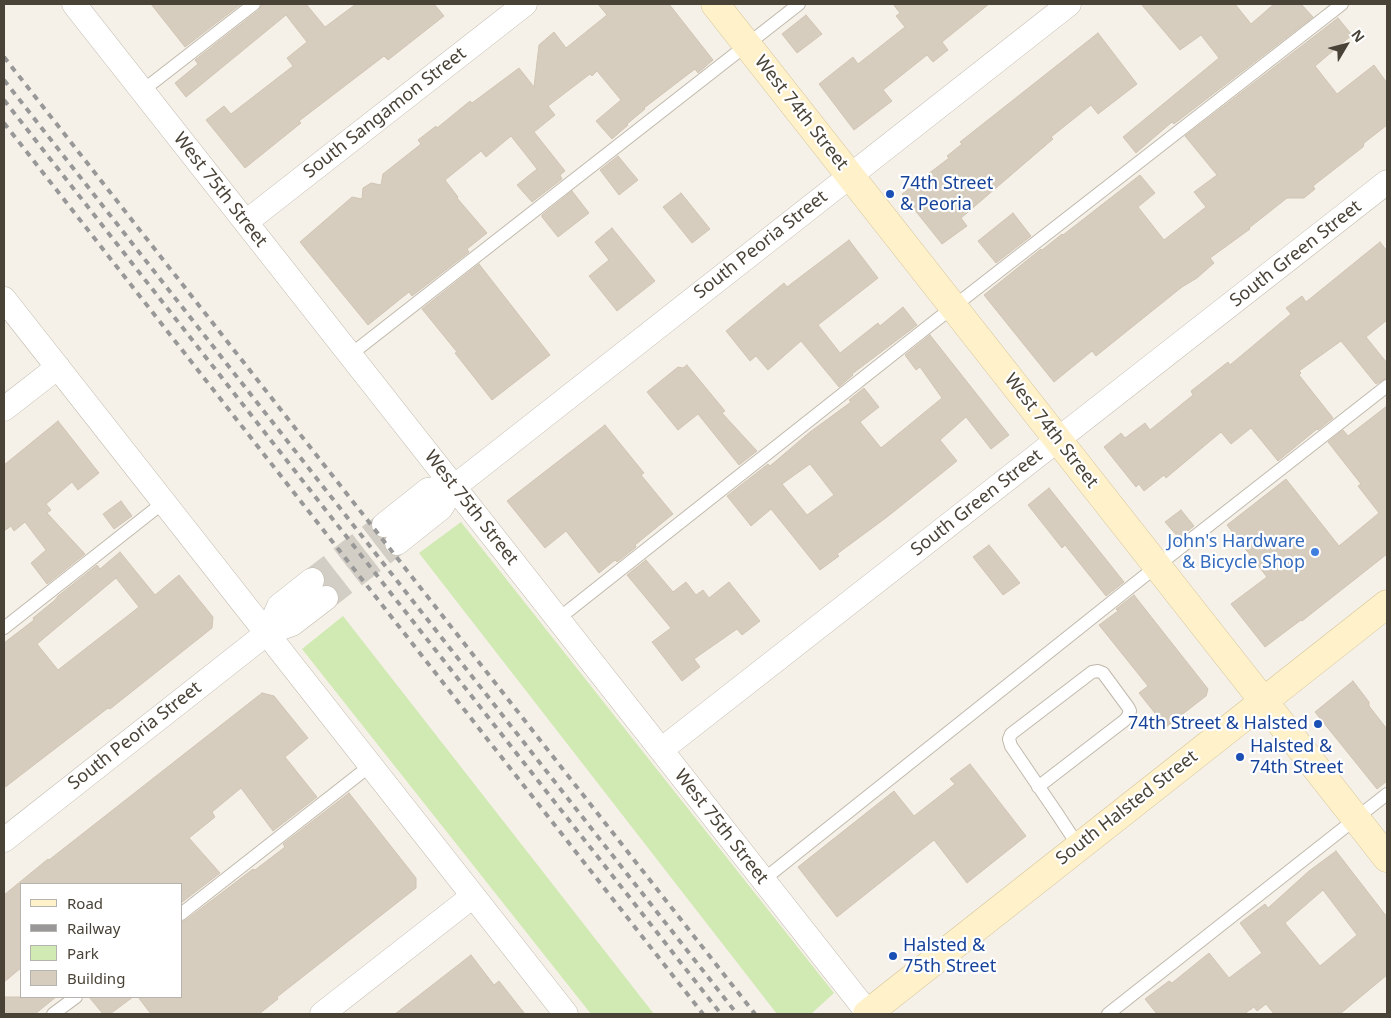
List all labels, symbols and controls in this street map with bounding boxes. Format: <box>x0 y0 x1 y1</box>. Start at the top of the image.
north arrow <box>1321 20 1371 70</box>
text: N <box>1347 25 1369 46</box>
street label: South Sangamon Street <box>299 43 471 183</box>
street label: West 74th Street <box>750 51 852 175</box>
street label: West 75th Street <box>169 128 271 252</box>
place label: 74th Street & Peoria <box>900 173 993 215</box>
street label: South Peoria Street <box>690 186 832 304</box>
marker: 74th Street & Peoria <box>884 188 896 200</box>
street label: South Green Street <box>1226 196 1366 312</box>
street label: West 74th Street <box>1000 369 1102 493</box>
street label: South Green Street <box>907 445 1047 561</box>
street label: West 75th Street <box>420 446 522 570</box>
place label: John's Hardware & Bicycle Shop <box>1167 531 1305 574</box>
marker: John's Hardware & Bicycle Shop <box>1309 546 1321 558</box>
street label: South Peoria Street <box>64 677 206 795</box>
place label: 74th Street & Halsted <box>1128 713 1308 735</box>
marker: 74th Street & Halsted <box>1312 718 1324 730</box>
place label: Halsted & 74th Street <box>1250 736 1343 779</box>
street label: South Halsted Street <box>1052 746 1202 870</box>
marker: Halsted & 74th Street <box>1234 751 1246 763</box>
street label: West 75th Street <box>670 765 772 889</box>
legend <box>20 883 182 998</box>
text: Road <box>67 893 103 913</box>
text: Railway <box>67 918 120 938</box>
place label: Halsted & 75th Street <box>903 935 996 978</box>
text: Park <box>67 943 99 963</box>
marker: Halsted & 75th Street <box>887 950 899 962</box>
text: Building <box>67 968 125 988</box>

